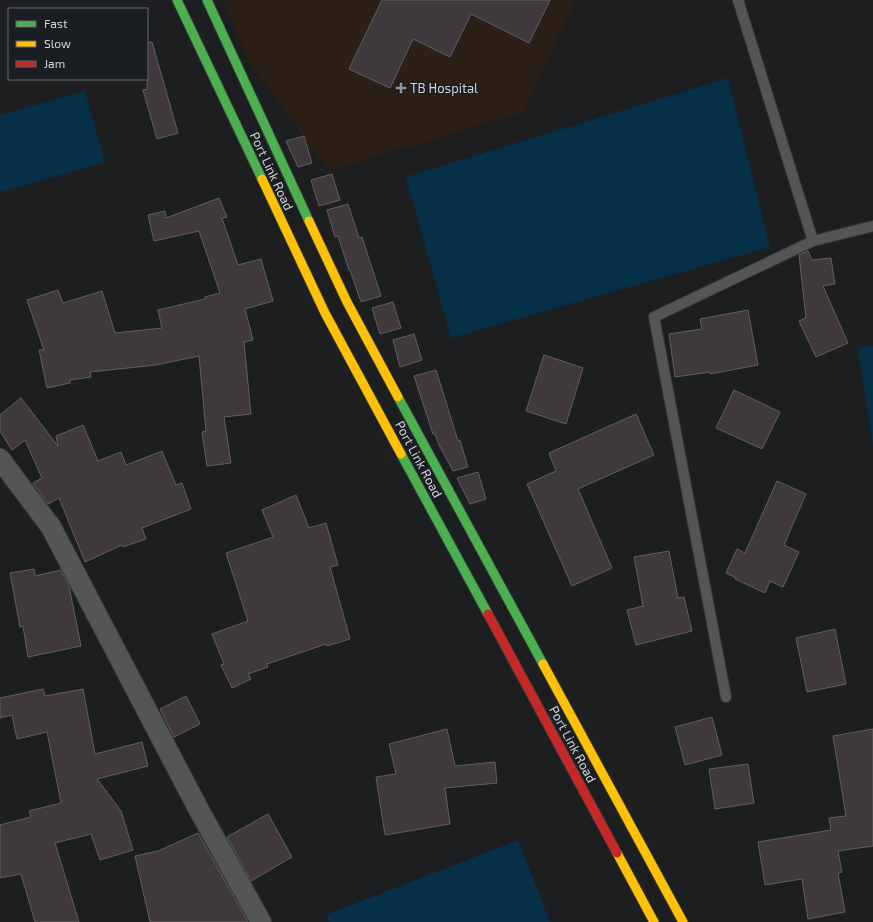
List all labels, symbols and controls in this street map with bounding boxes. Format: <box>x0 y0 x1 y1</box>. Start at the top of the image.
legend <box>8 8 148 80</box>
text: Fast <box>44 16 68 30</box>
text: Slow <box>44 36 71 50</box>
text: Jam <box>44 56 65 70</box>
place label: TB Hospital <box>410 80 478 96</box>
marker: TB Hospital <box>395 82 407 94</box>
street label: Port Link Road <box>247 129 297 213</box>
street label: Port Link Road <box>392 418 446 500</box>
street label: Port Link Road <box>546 703 600 785</box>

